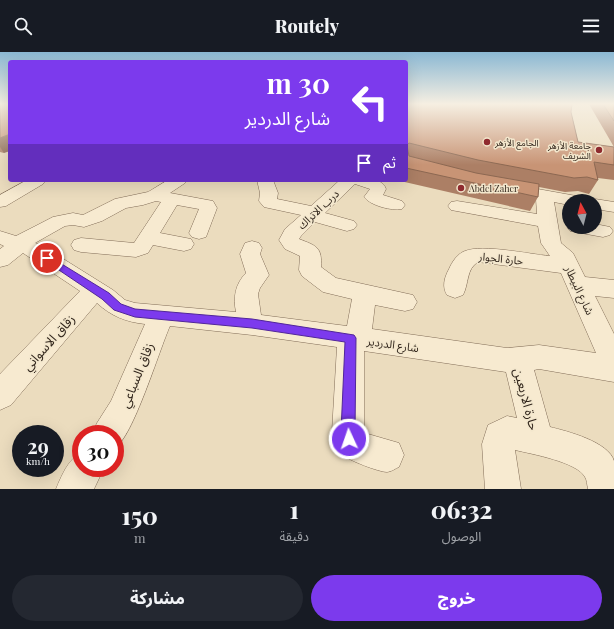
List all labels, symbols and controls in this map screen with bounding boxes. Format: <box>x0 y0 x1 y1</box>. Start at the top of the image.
text: Routely <box>275 14 339 38</box>
icon: search <box>12 15 34 37</box>
icon: menu <box>580 15 602 37</box>
text: 30 m <box>266 64 330 101</box>
icon: left <box>344 76 396 128</box>
text: شارع الدردير <box>245 106 330 130</box>
place label: الجامع الأزهر <box>494 136 539 150</box>
marker: الجامع الأزهر <box>482 137 492 147</box>
place label: جامعة الأزهر الشريف <box>547 139 591 162</box>
marker: جامعة الأزهر الشريف <box>594 145 604 155</box>
icon: arrive <box>353 152 375 174</box>
text: ثم <box>383 152 396 172</box>
place label: Abdel Zaher <box>468 182 518 194</box>
marker: Abdel Zaher <box>456 183 466 193</box>
street label: درب الاتراك <box>294 186 342 232</box>
north arrow <box>562 194 602 234</box>
map controls <box>562 194 602 234</box>
pin <box>30 241 64 275</box>
icon: arrive <box>36 247 58 269</box>
street label: حارة الجوار <box>477 248 525 268</box>
street label: شارع البيطار <box>561 262 598 318</box>
street label: زقاق الاسواني <box>18 310 80 376</box>
street label: شارع الدردير <box>365 333 420 356</box>
street label: زقاق السباعي <box>115 340 160 411</box>
street label: حارة الاربعين <box>510 366 544 433</box>
position arrow <box>328 418 370 460</box>
speed limit sign: 30 <box>72 425 124 477</box>
text: 29 <box>27 432 49 459</box>
text: km/h <box>26 454 50 468</box>
text: 1 <box>290 493 299 525</box>
text: 06:32 <box>431 493 492 525</box>
text: 150 <box>122 499 158 531</box>
text: دقيقة <box>279 527 309 544</box>
text: الوصول <box>442 527 481 544</box>
text: m <box>134 529 146 546</box>
button: مشاركة <box>12 575 303 621</box>
button: خروج <box>311 575 602 621</box>

